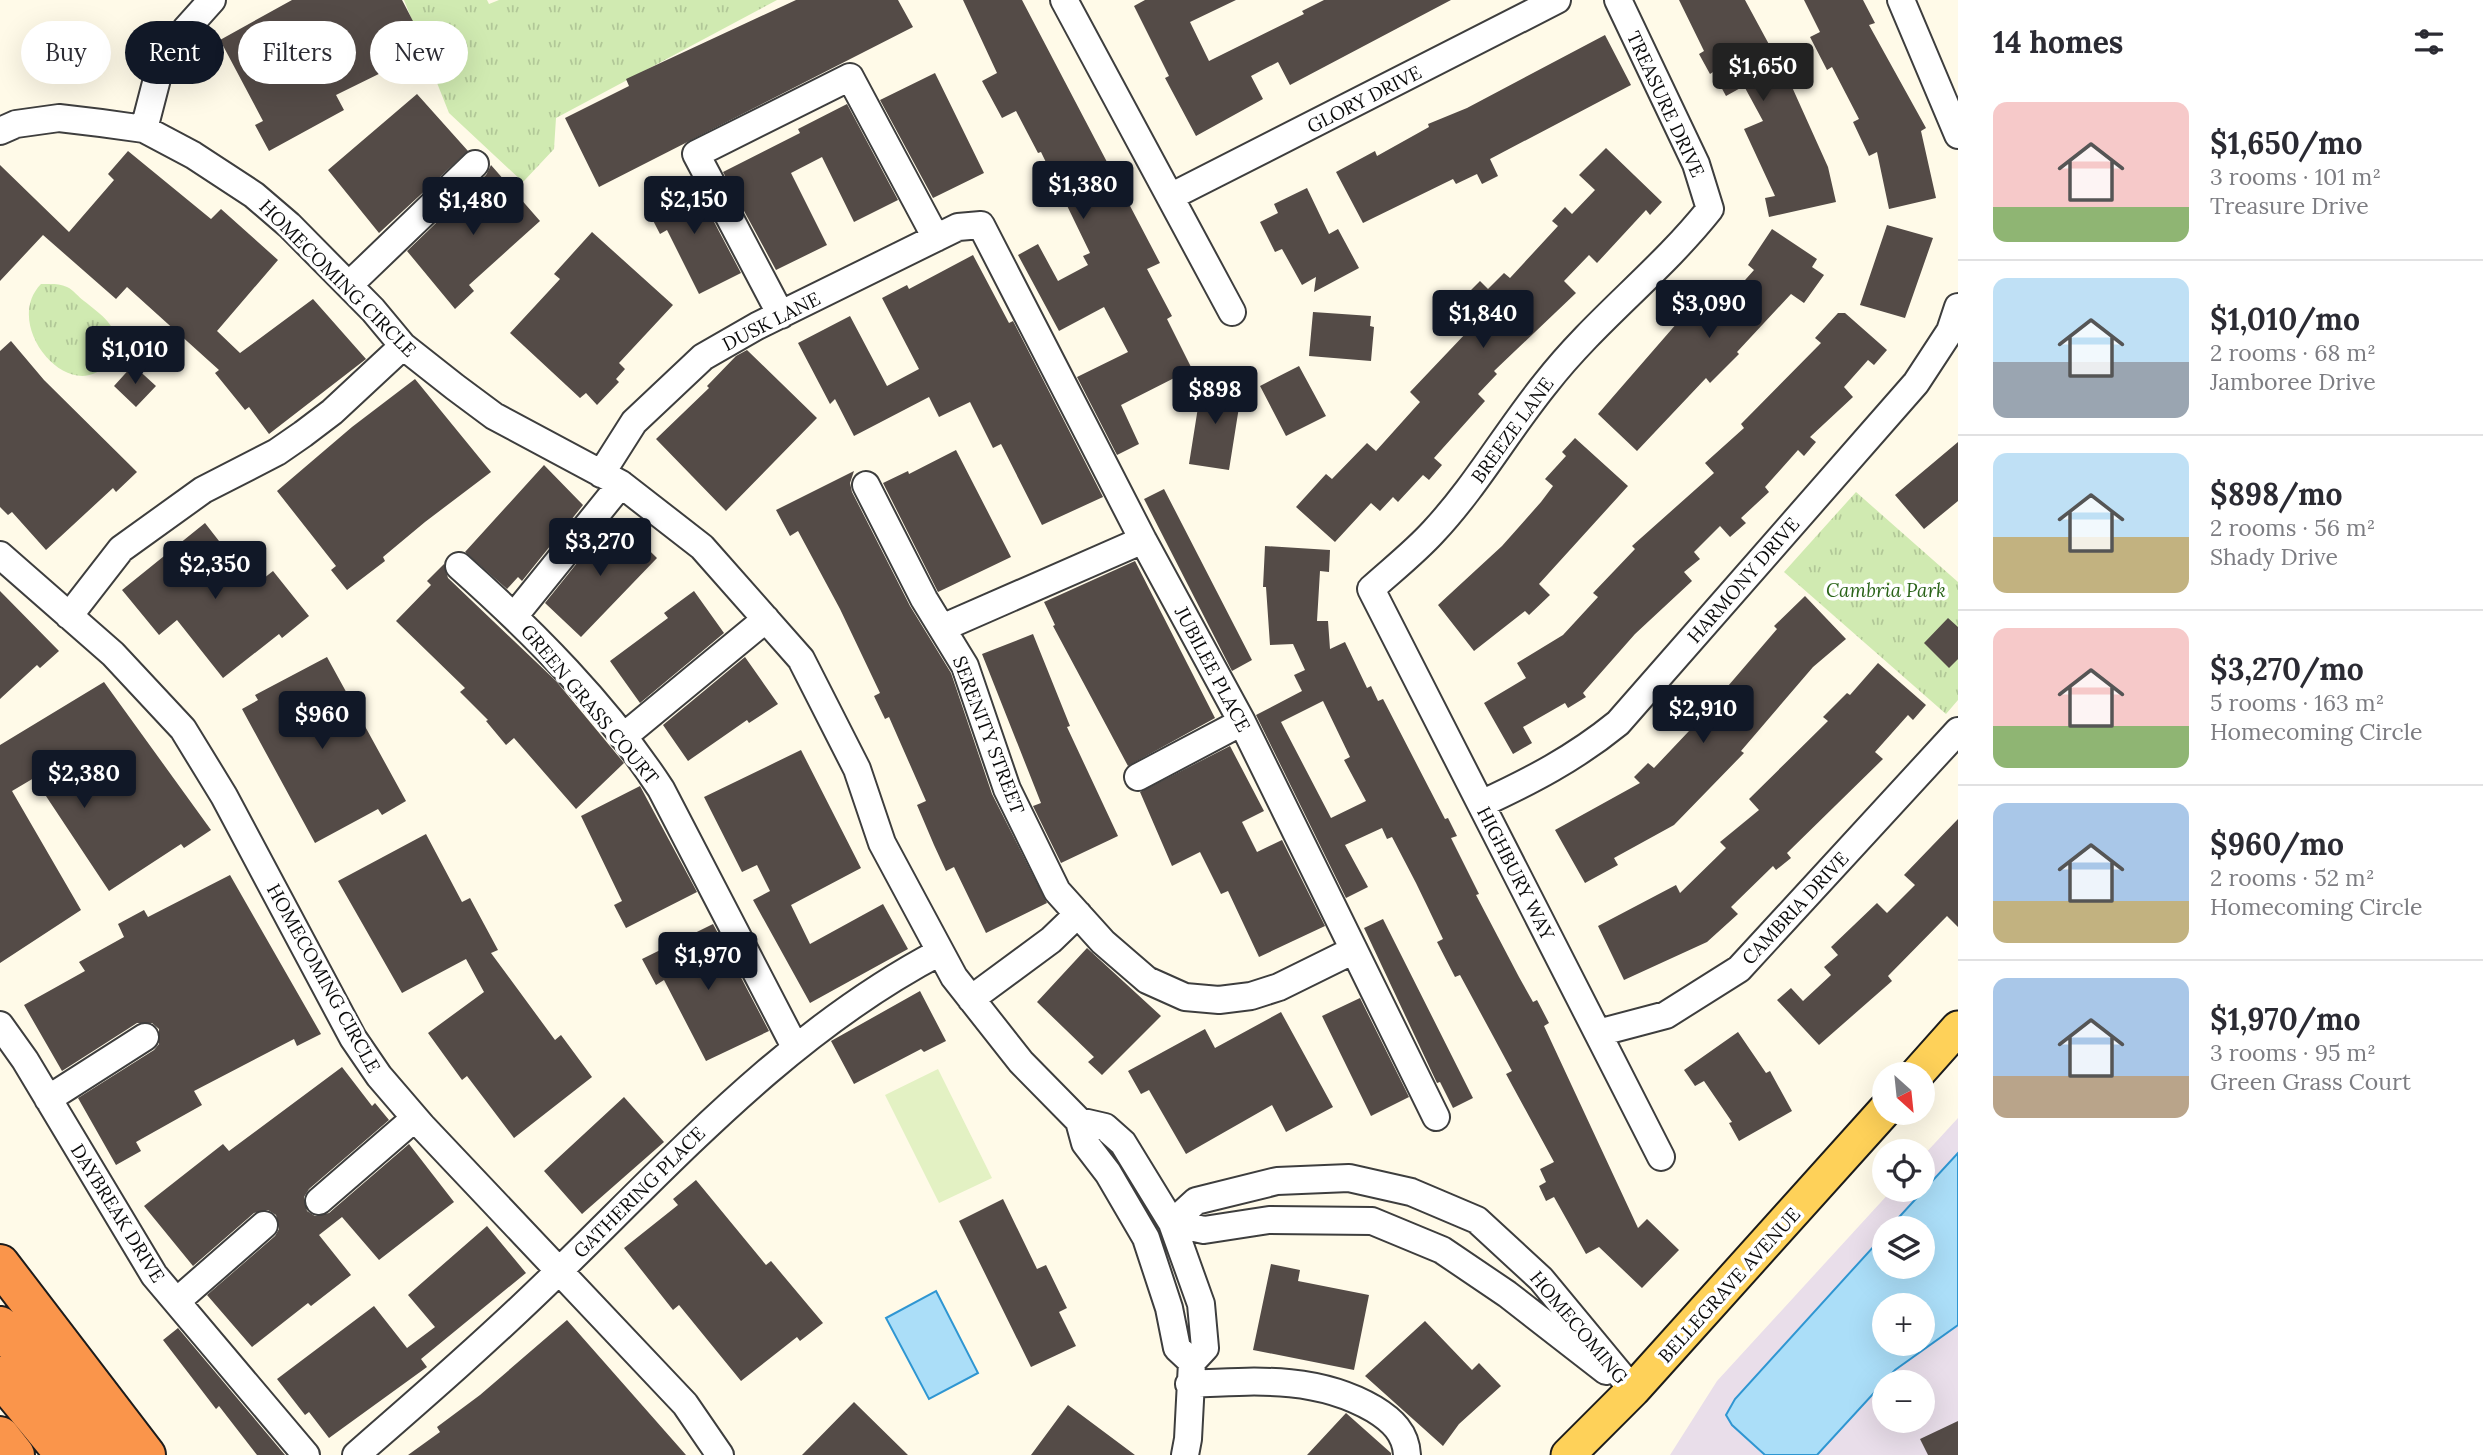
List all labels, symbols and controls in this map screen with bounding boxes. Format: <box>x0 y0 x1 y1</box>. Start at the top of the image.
chip: Buy <box>21 21 111 84</box>
chip: Rent <box>125 21 224 84</box>
chip: Filters <box>238 21 356 84</box>
chip: New <box>370 21 468 84</box>
text: 14 homes <box>1993 23 2123 61</box>
icon: filters <box>2410 23 2448 61</box>
street label: TREASURE DRIVE <box>1622 27 1710 181</box>
pin: $1,650 <box>1706 43 1820 103</box>
text: $1,650 <box>1729 51 1797 80</box>
street label: GLORY DRIVE <box>1303 60 1425 138</box>
text: $1,650/mo <box>2210 124 2363 162</box>
icon: home <box>2049 130 2133 214</box>
pin: $1,380 <box>1026 162 1140 221</box>
text: 3 rooms · 101 m² <box>2210 162 2381 191</box>
text: $1,380 <box>1048 169 1118 198</box>
pin: $2,150 <box>637 176 751 236</box>
pin: $1,480 <box>416 177 530 237</box>
text: $2,150 <box>660 184 728 213</box>
text: $1,480 <box>439 185 507 214</box>
text: Treasure Drive <box>2210 191 2369 220</box>
street label: HOMECOMING CIRCLE <box>254 194 422 362</box>
pin: $3,090 <box>1652 280 1766 340</box>
street label: DUSK LANE <box>718 286 824 356</box>
text: $3,090 <box>1672 288 1746 317</box>
pin: $1,840 <box>1426 290 1540 350</box>
text: $1,840 <box>1449 298 1517 327</box>
text: $1,010/mo <box>2210 300 2360 338</box>
icon: home <box>2049 306 2133 390</box>
pin: $1,010 <box>78 326 192 386</box>
text: $1,010 <box>102 334 168 363</box>
text: 2 rooms · 68 m² <box>2210 338 2376 367</box>
pin: $898 <box>1174 366 1256 426</box>
text: Jamboree Drive <box>2210 367 2376 396</box>
street label: BREEZE LANE <box>1466 372 1558 488</box>
text: $898 <box>1188 374 1242 403</box>
text: $898/mo <box>2210 475 2343 513</box>
icon: home <box>2049 481 2133 565</box>
street label: HARMONY DRIVE <box>1682 512 1804 648</box>
text: 2 rooms · 56 m² <box>2210 513 2375 542</box>
pin: $3,270 <box>543 518 657 578</box>
text: $3,270 <box>565 526 635 555</box>
pin: $2,350 <box>158 542 272 601</box>
text: Shady Drive <box>2210 542 2338 571</box>
text: $2,350 <box>179 549 251 578</box>
park label: Cambria Park <box>1826 578 1946 602</box>
street label: JUBILEE PLACE <box>1169 601 1256 736</box>
street label: GREEN GRASS COURT <box>516 619 664 789</box>
text: $3,270/mo <box>2210 650 2364 688</box>
street label: SERENITY STREET <box>948 653 1030 817</box>
icon: home <box>2049 656 2133 740</box>
pin: $2,910 <box>1646 686 1760 745</box>
text: 5 rooms · 163 m² <box>2210 688 2384 717</box>
pin: $960 <box>281 692 363 751</box>
text: $2,910 <box>1669 693 1737 722</box>
text: $960 <box>295 699 349 728</box>
text: Homecoming Circle <box>2210 717 2422 746</box>
pin: $2,380 <box>27 750 141 810</box>
text: $2,380 <box>48 758 120 787</box>
street label: HIGHBURY WAY <box>1472 802 1560 945</box>
text: $960/mo <box>2210 825 2344 863</box>
icon: home <box>2049 831 2133 915</box>
street label: CAMBRIA DRIVE <box>1737 847 1853 969</box>
text: 2 rooms · 52 m² <box>2210 863 2375 892</box>
street label: HOMECOMING CIRCLE <box>262 879 386 1077</box>
text: Homecoming Circle <box>2210 892 2422 921</box>
pin: $1,970 <box>651 932 765 992</box>
text: $1,970 <box>674 940 742 969</box>
text: $1,970/mo <box>2210 1000 2360 1038</box>
icon: home <box>2049 1006 2133 1090</box>
text: 3 rooms · 95 m² <box>2210 1038 2376 1067</box>
north arrow <box>1872 1062 1936 1125</box>
map controls <box>1872 1062 1935 1433</box>
text: Green Grass Court <box>2210 1067 2411 1096</box>
street label: GATHERING PLACE <box>568 1121 710 1263</box>
street label: DAYBREAK DRIVE <box>66 1139 170 1287</box>
button: locate <box>1872 1139 1935 1202</box>
street label: BELLEGRAVE AVENUE <box>1653 1202 1805 1368</box>
button: layers <box>1872 1216 1935 1279</box>
street label: HOMECOMING <box>1525 1266 1633 1389</box>
button: + <box>1872 1293 1935 1356</box>
button: − <box>1872 1370 1935 1433</box>

